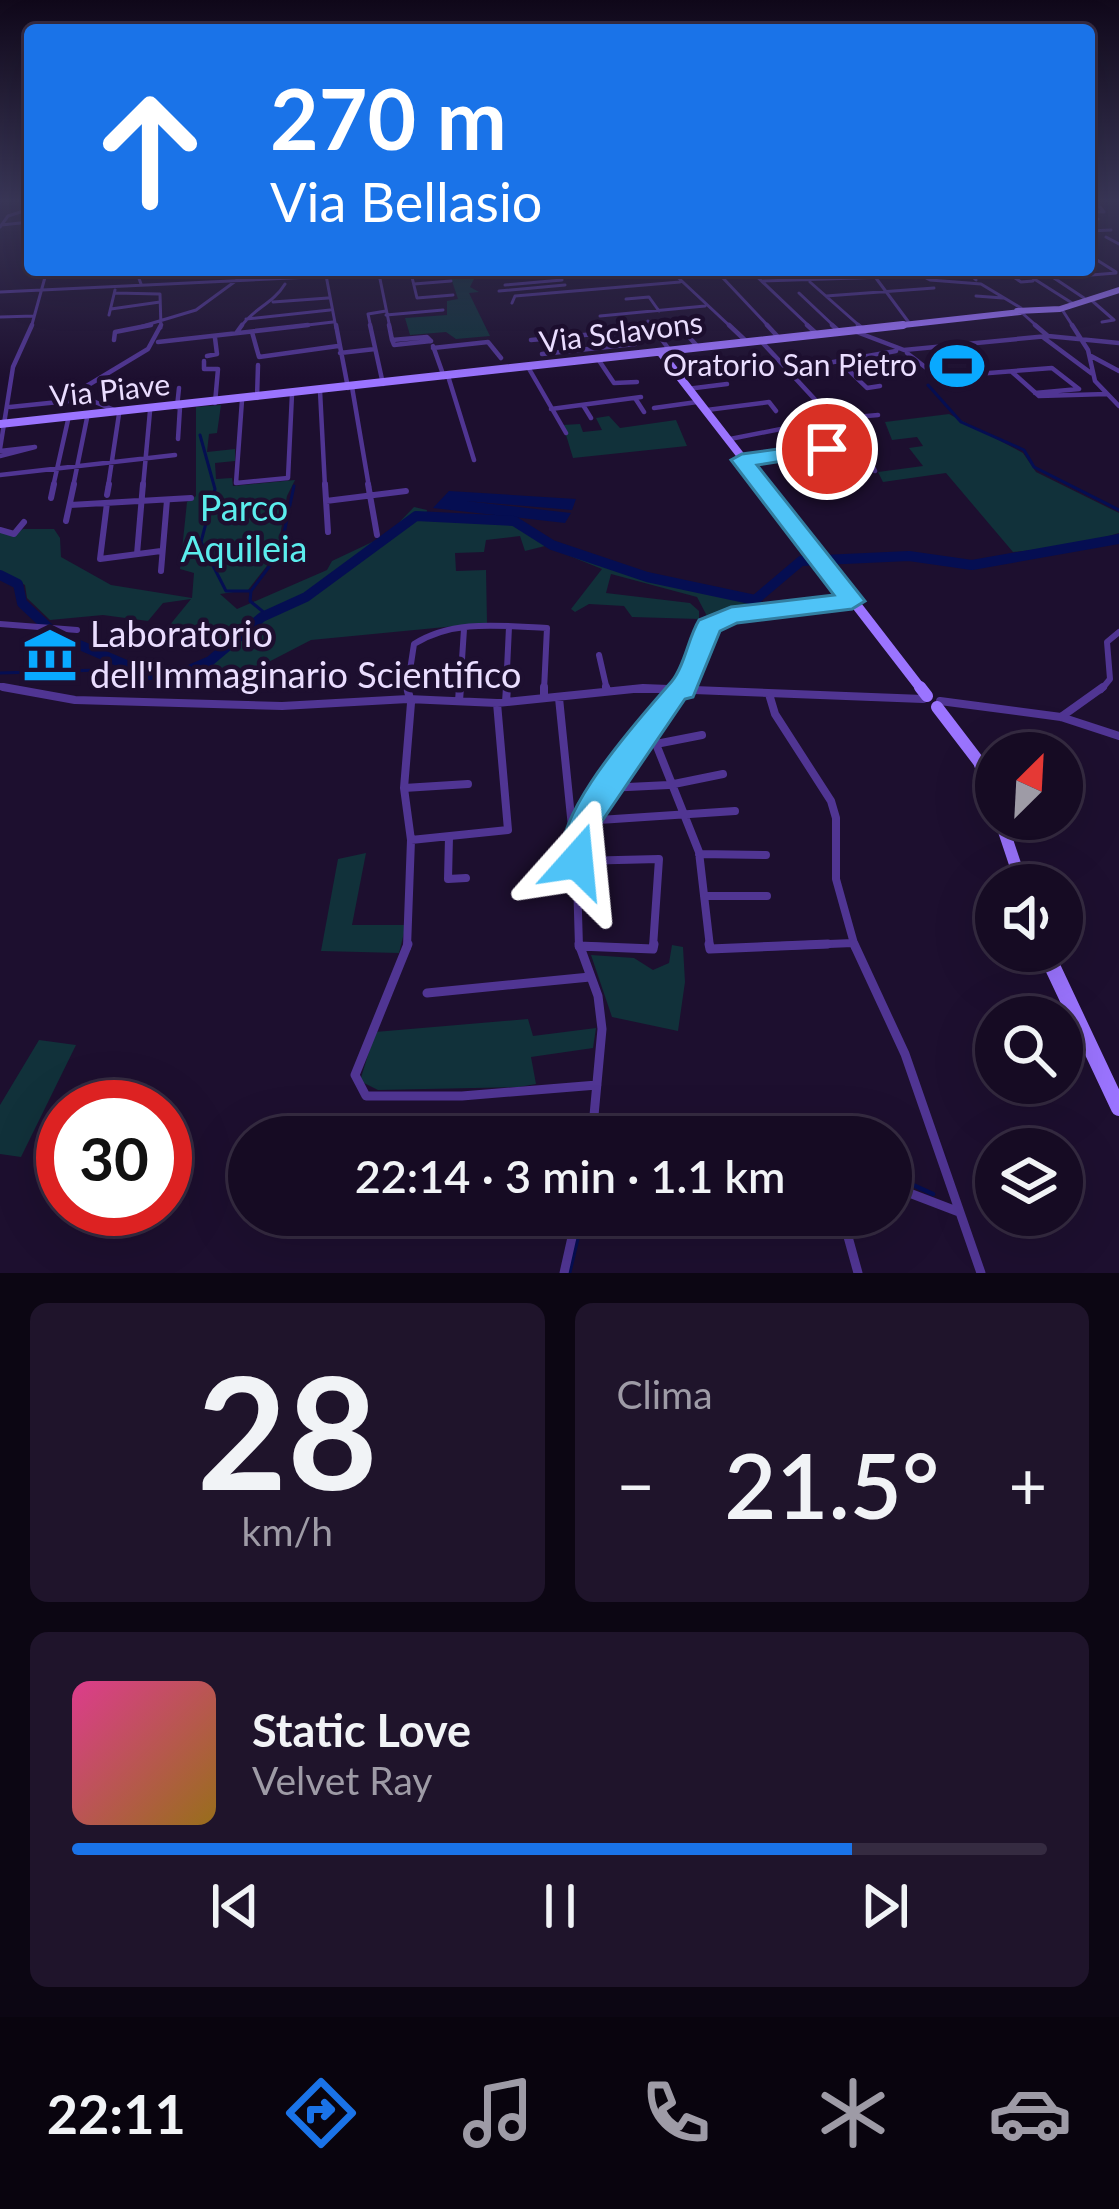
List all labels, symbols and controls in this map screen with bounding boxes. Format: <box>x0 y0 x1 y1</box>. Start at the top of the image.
text: 270 m <box>270 67 507 168</box>
icon: ahead <box>72 72 228 228</box>
text: Via Bellasio <box>270 169 542 234</box>
street label: Via Sclavons <box>537 303 704 359</box>
sports icon: Oratorio San Pietro <box>928 337 986 395</box>
place label: Oratorio San Pietro <box>663 346 917 382</box>
street label: Via Piave <box>48 365 172 413</box>
pin <box>776 398 878 500</box>
icon: arrive <box>794 416 860 482</box>
park label: Parco Aquileia <box>181 485 307 570</box>
place label: Laboratorio dell'Immaginario Scientifico <box>90 611 521 696</box>
museum icon: Laboratorio dell'Immaginario Scientifico <box>21 626 79 684</box>
north arrow <box>975 732 1083 840</box>
map controls <box>975 732 1083 1236</box>
position arrow <box>514 798 640 924</box>
button: sound <box>975 864 1083 972</box>
button: search <box>975 996 1083 1104</box>
speed limit sign: 30 <box>36 1080 192 1236</box>
button: layers <box>975 1128 1083 1236</box>
text: 22:14 · 3 min · 1.1 km <box>355 1149 785 1203</box>
text: 28 <box>197 1336 378 1523</box>
text: Clima <box>617 1371 713 1417</box>
text: 21.5° <box>724 1430 939 1538</box>
text: − <box>617 1445 655 1524</box>
text: + <box>1009 1445 1047 1524</box>
text: km/h <box>242 1508 333 1554</box>
text: Static Love <box>252 1703 471 1757</box>
text: Velvet Ray <box>252 1757 432 1803</box>
icon: previous <box>202 1873 268 1939</box>
icon: pause <box>527 1873 593 1939</box>
icon: next <box>852 1873 918 1939</box>
icon: directions <box>279 2071 363 2155</box>
icon: music <box>456 2071 540 2155</box>
icon: phone <box>634 2071 718 2155</box>
icon: climate <box>811 2071 895 2155</box>
icon: car <box>988 2071 1072 2155</box>
text: 22:11 <box>47 2081 186 2146</box>

